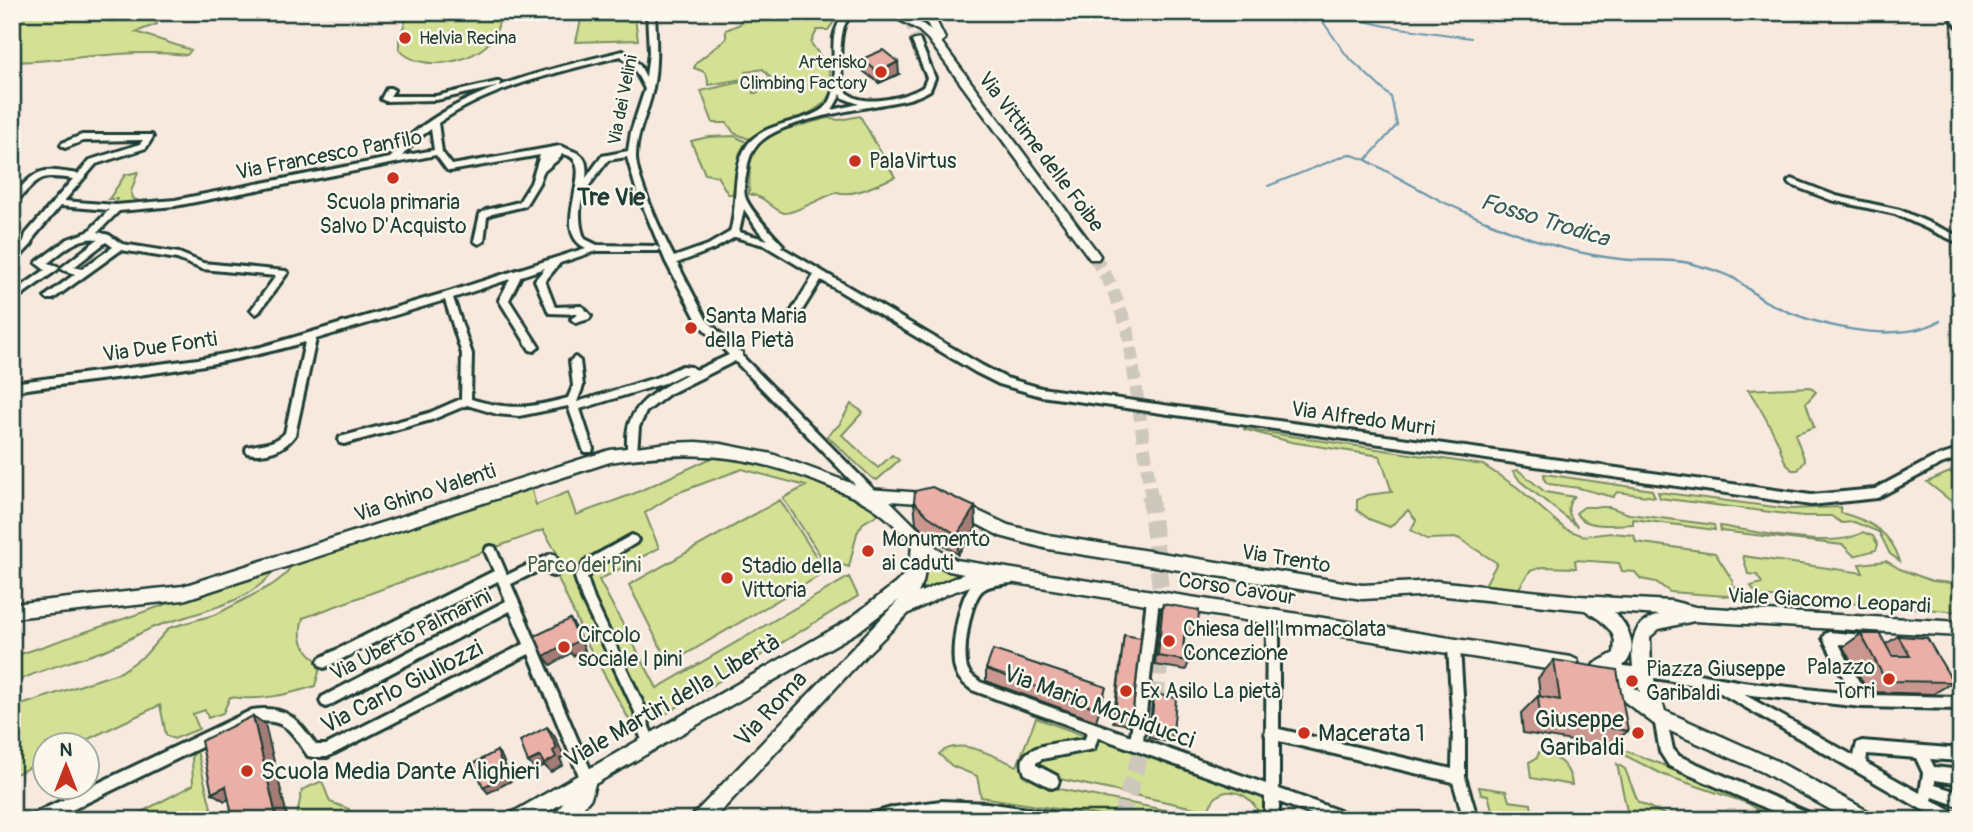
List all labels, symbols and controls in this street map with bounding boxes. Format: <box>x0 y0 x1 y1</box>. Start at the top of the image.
place label: Helvia Recina <box>419 27 516 50</box>
marker: Helvia Recina <box>397 30 413 46</box>
place label: Arterisko Climbing Factory <box>740 51 867 95</box>
street label: Via dei Velini <box>603 53 643 147</box>
marker: Arterisko Climbing Factory <box>873 64 889 80</box>
street label: Via Vittime delle Foibe <box>972 67 1110 238</box>
street label: Via Francesco Panfilo <box>234 124 424 186</box>
place label: PalaVirtus <box>869 148 957 175</box>
marker: PalaVirtus <box>847 153 863 169</box>
marker: Scuola primaria Salvo D'Acquisto <box>385 170 401 186</box>
district label: Tre Vie <box>576 183 646 212</box>
water label: Fosso Trodica <box>1477 187 1614 254</box>
place label: Scuola primaria Salvo D'Acquisto <box>319 189 467 240</box>
place label: Santa Maria della Pietà <box>705 303 807 354</box>
marker: Santa Maria della Pietà <box>683 320 699 336</box>
street label: Via Due Fonti <box>101 326 219 368</box>
street label: Via Alfredo Murri <box>1289 396 1437 443</box>
street label: Via Ghino Valenti <box>351 457 500 529</box>
place label: Monumento ai caduti <box>882 526 990 577</box>
street label: Via Trento <box>1239 539 1333 579</box>
marker: Monumento ai caduti <box>860 543 876 559</box>
park label: Parco dei Pini <box>527 552 641 579</box>
place label: Stadio della Vittoria <box>741 553 842 604</box>
street label: Corso Cavour <box>1176 566 1298 612</box>
marker: Stadio della Vittoria <box>719 570 735 586</box>
street label: Viale Giacomo Leopardi <box>1727 582 1932 620</box>
street label: Via Uberto Palmarini <box>326 583 496 687</box>
place label: Chiesa dell'Immacolata Concezione <box>1183 616 1386 667</box>
place label: Circolo sociale I pini <box>578 622 683 673</box>
street label: Viale Martiri della Libertà <box>559 627 785 775</box>
marker: Chiesa dell'Immacolata Concezione <box>1161 633 1177 649</box>
street label: Via Carlo Giuliozzi <box>316 634 488 740</box>
marker: Circolo sociale I pini <box>556 639 572 655</box>
place label: Palazzo Torri <box>1807 654 1875 705</box>
place label: Piazza Giuseppe Garibaldi <box>1646 656 1786 707</box>
street label: Via Mario Morbiducci <box>999 659 1199 755</box>
street label: Via Roma <box>728 665 814 753</box>
marker: Palazzo Torri <box>1881 671 1897 687</box>
marker: Piazza Giuseppe Garibaldi <box>1624 673 1640 689</box>
place label: Ex Asilo La pietà <box>1140 678 1281 705</box>
marker: Ex Asilo La pietà <box>1118 683 1134 699</box>
place label: Giuseppe Garibaldi <box>1535 705 1624 762</box>
place label: Macerata 1 <box>1318 719 1425 748</box>
marker: Macerata 1 <box>1296 725 1312 741</box>
marker: Giuseppe Garibaldi <box>1630 725 1646 741</box>
north arrow <box>32 730 102 800</box>
text: N <box>60 738 73 762</box>
place label: Scuola Media Dante Alighieri <box>261 757 540 786</box>
marker: Scuola Media Dante Alighieri <box>239 763 255 779</box>

